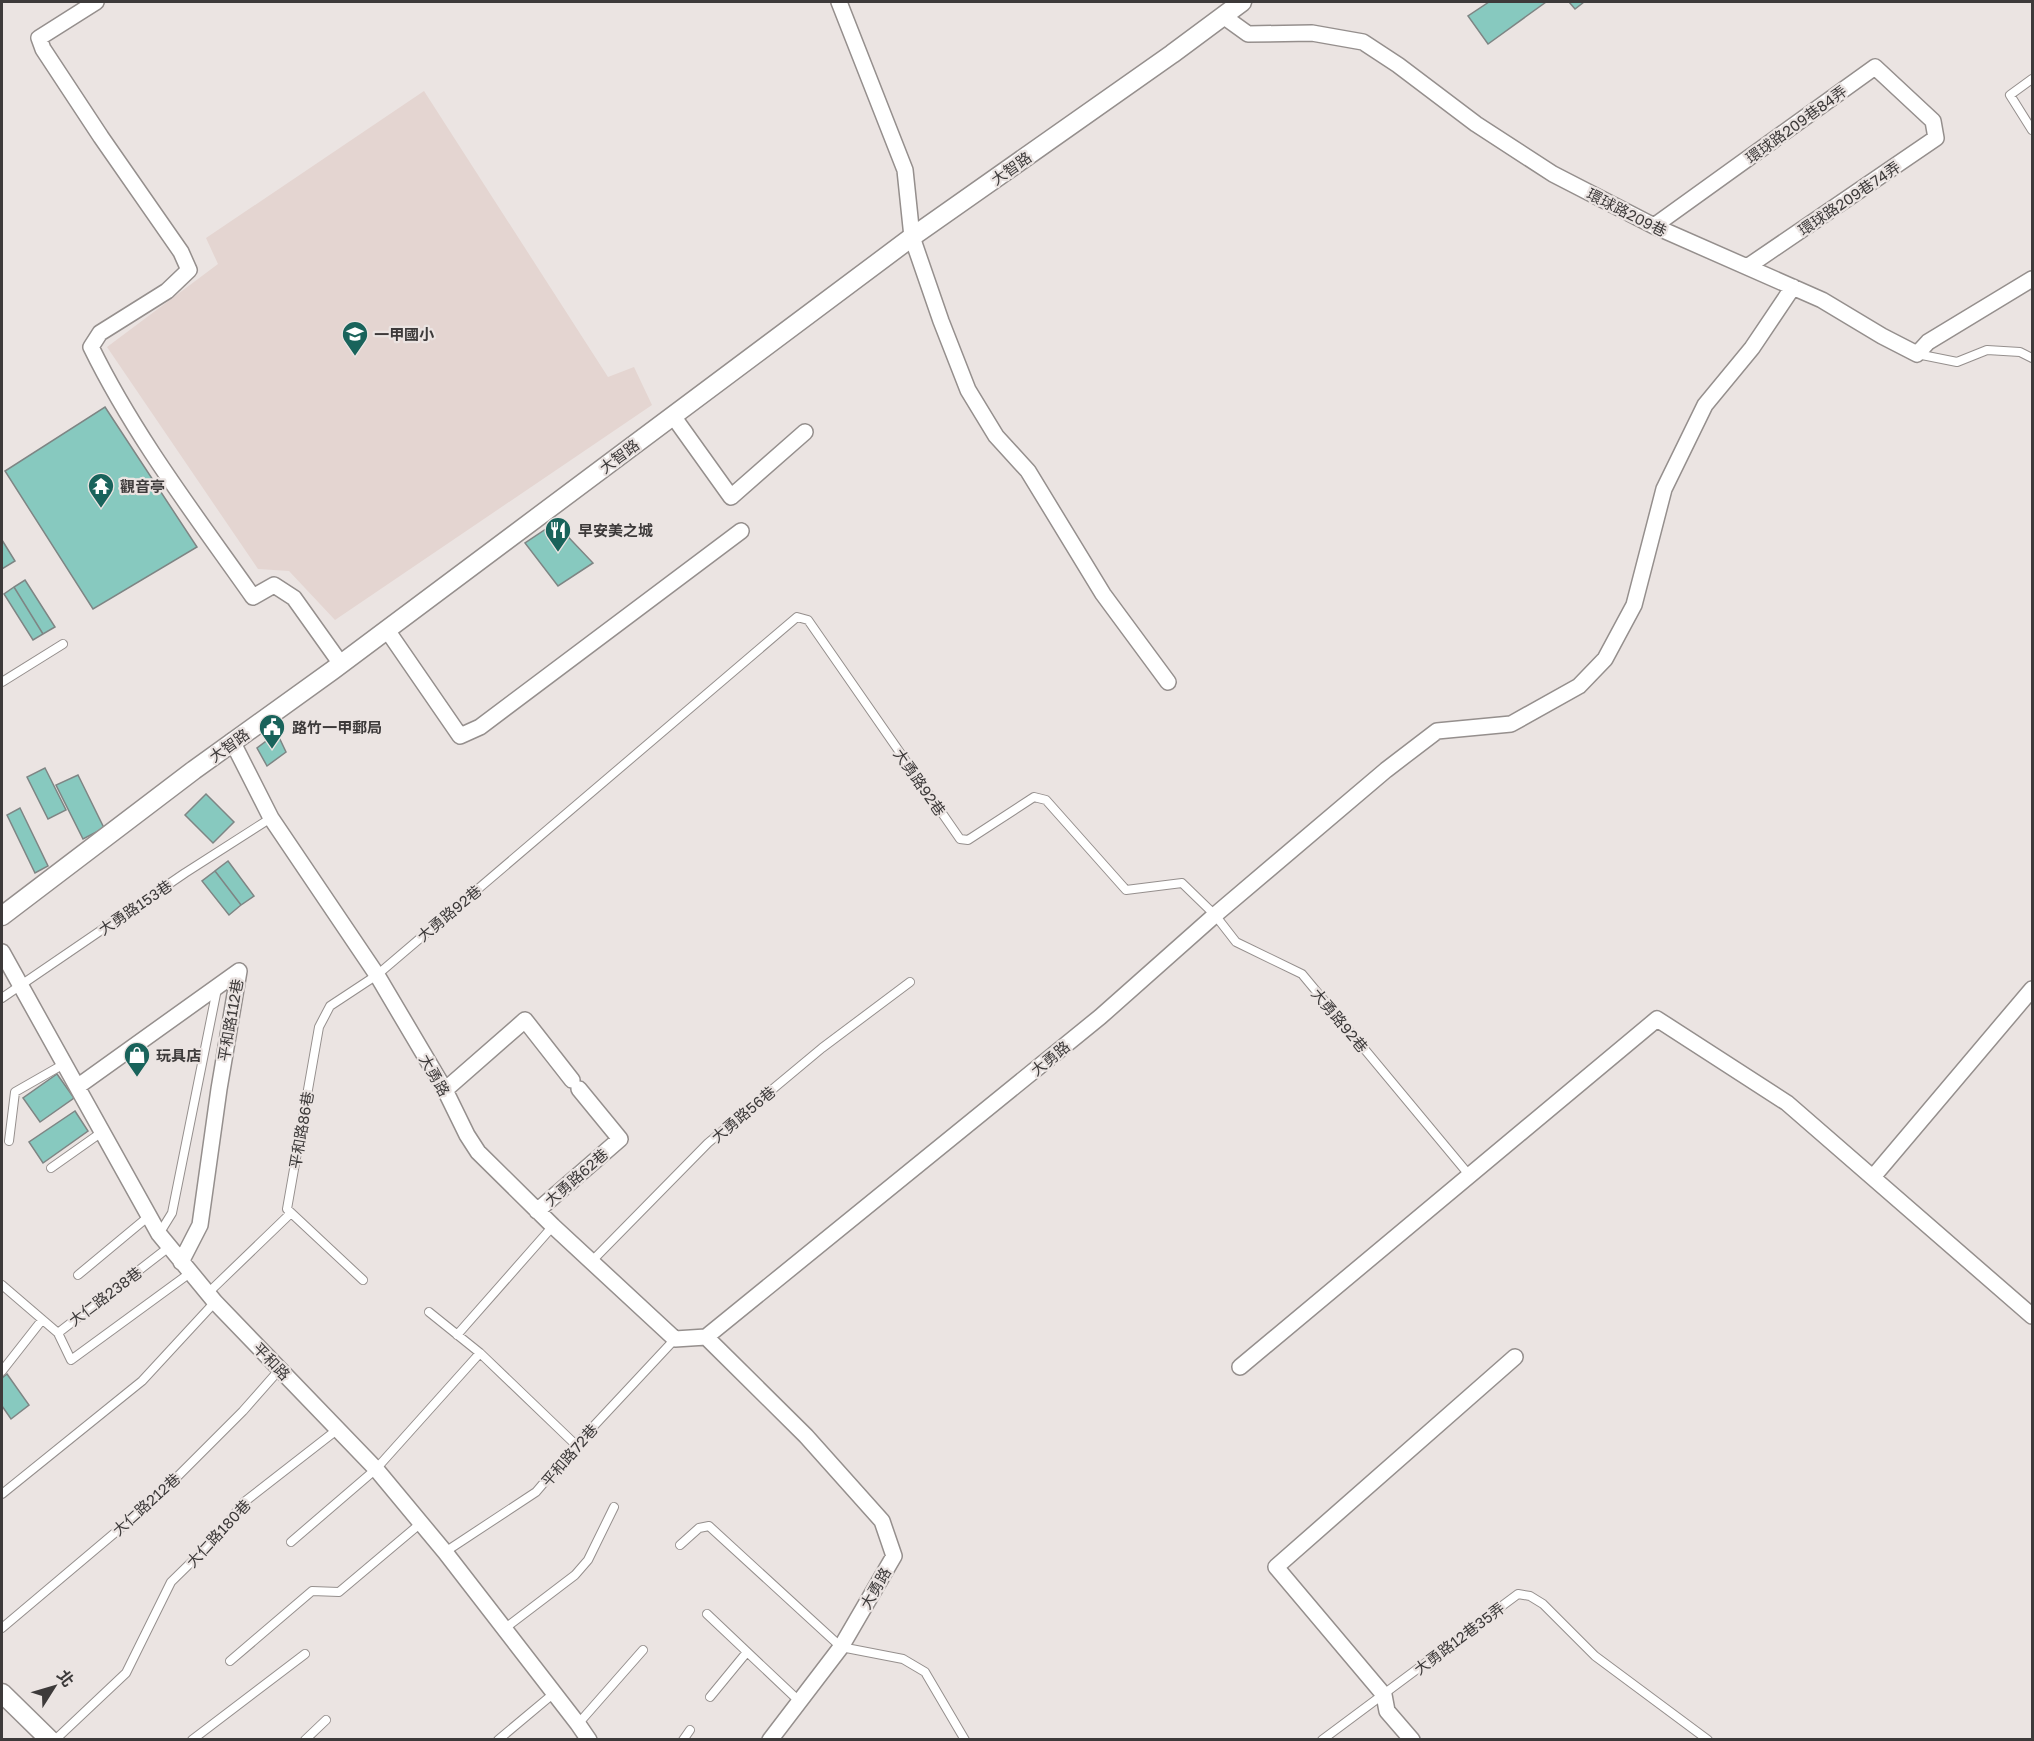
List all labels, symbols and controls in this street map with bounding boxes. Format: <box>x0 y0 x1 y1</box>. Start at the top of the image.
street label: 環球路209巷84弄 <box>1742 81 1850 167</box>
street label: 大智路 <box>987 148 1035 188</box>
street label: 環球路209巷74弄 <box>1795 157 1903 239</box>
street label: 環球路209巷 <box>1584 184 1670 240</box>
school or university icon: 一甲國小 <box>340 319 370 357</box>
place label: 一甲國小 <box>374 325 435 343</box>
street label: 大智路 <box>596 435 642 477</box>
temple icon: 觀音亭 <box>86 471 116 509</box>
place label: 觀音亭 <box>120 477 165 495</box>
restaurant icon: 早安美之城 <box>543 515 573 553</box>
place label: 早安美之城 <box>578 521 653 539</box>
public building icon: 路竹一甲郵局 <box>257 712 287 750</box>
place label: 路竹一甲郵局 <box>292 718 382 736</box>
street label: 大智路 <box>206 724 252 766</box>
street label: 大勇路92巷 <box>890 745 950 819</box>
street label: 大勇路153巷 <box>95 876 175 938</box>
street label: 大勇路92巷 <box>413 881 485 945</box>
street label: 平和路112巷 <box>214 977 246 1063</box>
street label: 大勇路92巷 <box>1308 984 1372 1056</box>
street label: 大勇路 <box>1027 1037 1073 1079</box>
shop icon: 玩具店 <box>122 1040 152 1078</box>
place label: 玩具店 <box>156 1046 201 1064</box>
street label: 大勇路 <box>416 1051 454 1099</box>
street label: 大勇路56巷 <box>707 1082 779 1146</box>
street label: 平和路86巷 <box>285 1090 317 1170</box>
street label: 大勇路62巷 <box>541 1145 611 1209</box>
street label: 大仁路238巷 <box>65 1263 145 1329</box>
street label: 平和路 <box>250 1339 294 1383</box>
street label: 平和路72巷 <box>537 1420 601 1490</box>
street label: 大仁路212巷 <box>109 1469 183 1539</box>
street label: 大仁路180巷 <box>182 1496 254 1570</box>
street label: 大勇路 <box>856 1564 894 1612</box>
street label: 大勇路12巷35弄 <box>1410 1598 1508 1678</box>
north arrow <box>24 1657 84 1717</box>
text: 北 <box>53 1666 79 1690</box>

